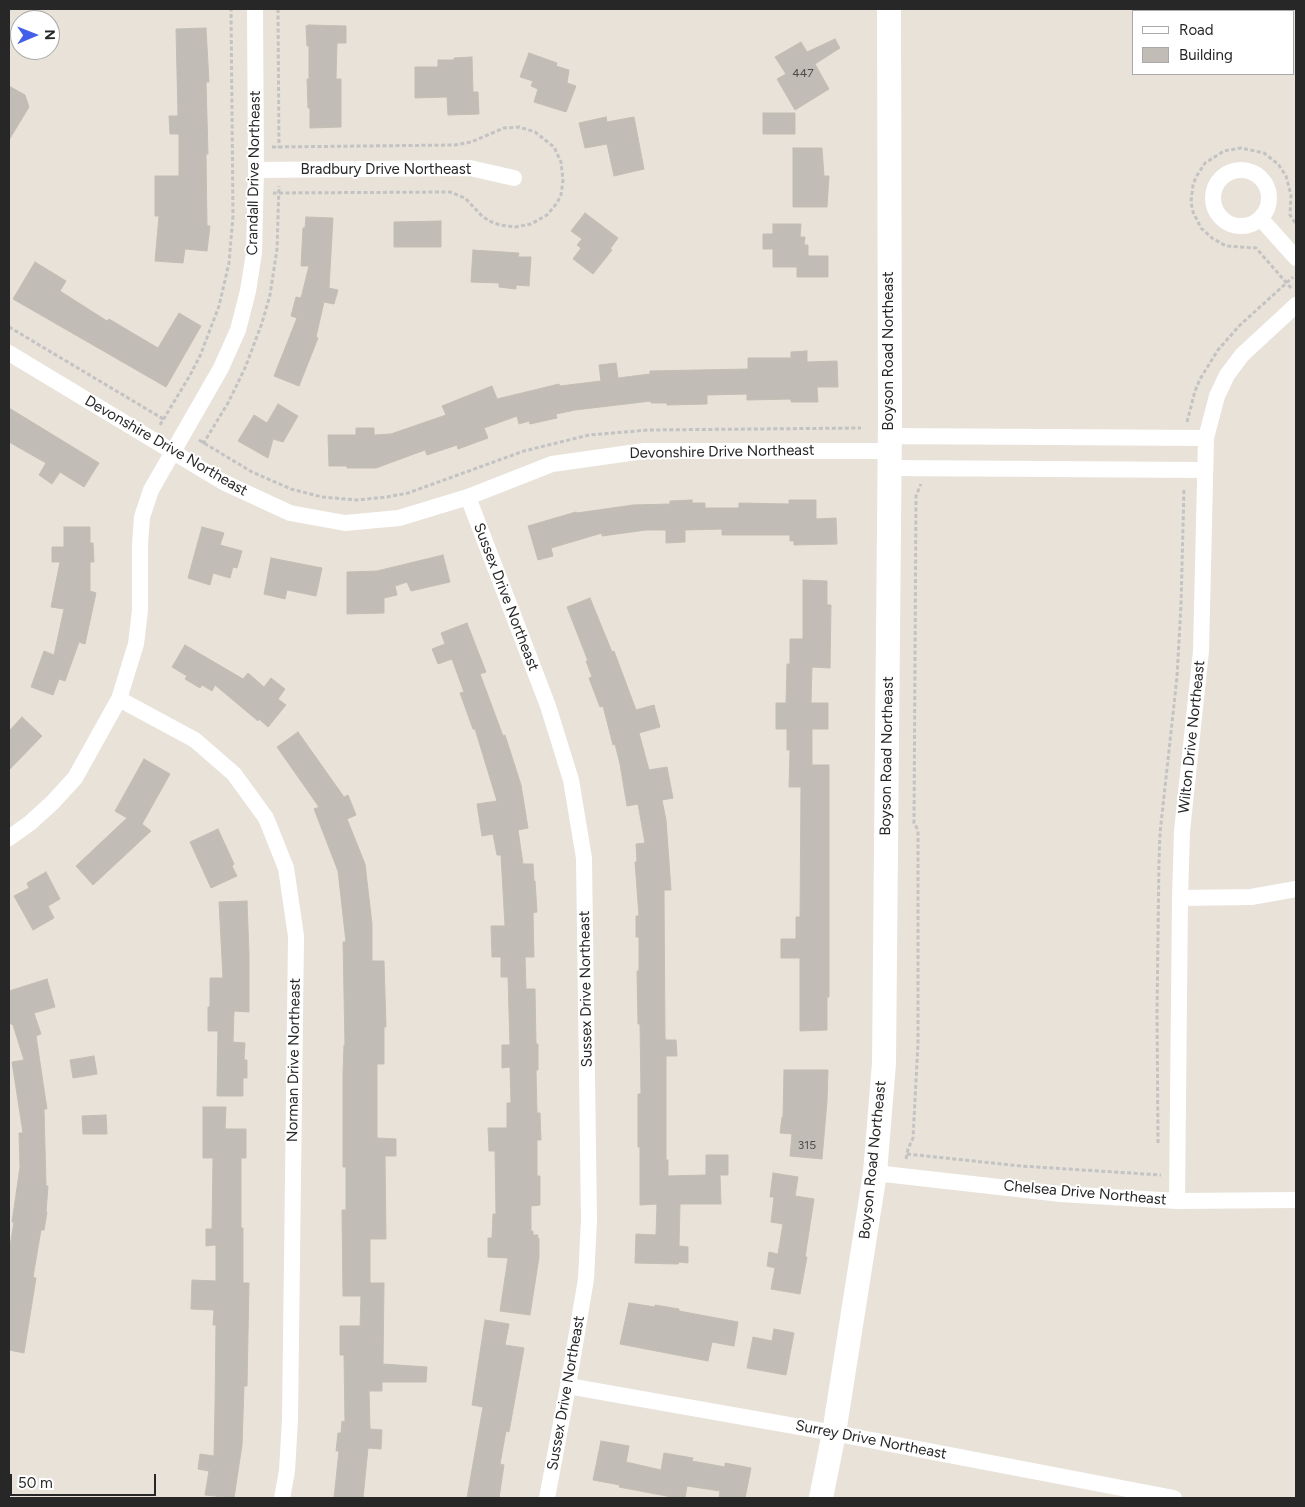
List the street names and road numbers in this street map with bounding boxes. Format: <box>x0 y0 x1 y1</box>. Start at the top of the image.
street label: Crandall Drive Northeast <box>244 90 264 256</box>
street label: Bradbury Drive Northeast <box>301 161 471 179</box>
street label: Boyson Road Northeast <box>880 271 898 431</box>
street label: Devonshire Drive Northeast <box>81 392 251 500</box>
street label: Devonshire Drive Northeast <box>629 441 815 463</box>
street label: Sussex Drive Northeast <box>469 521 543 673</box>
street label: Wilton Drive Northeast <box>1175 660 1209 814</box>
street label: Boyson Road Northeast <box>877 676 897 836</box>
street label: Sussex Drive Northeast <box>576 910 596 1068</box>
street label: Norman Drive Northeast <box>284 978 304 1142</box>
street label: Boyson Road Northeast <box>856 1080 890 1240</box>
street label: Chelsea Drive Northeast <box>1003 1177 1167 1209</box>
street label: Sussex Drive Northeast <box>544 1314 588 1472</box>
street label: Surrey Drive Northeast <box>794 1417 948 1463</box>

